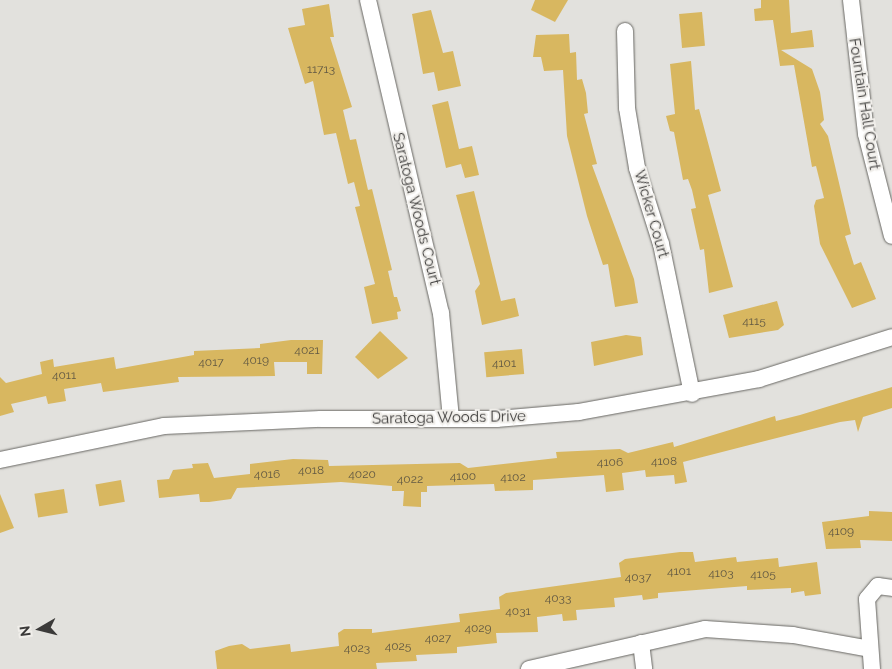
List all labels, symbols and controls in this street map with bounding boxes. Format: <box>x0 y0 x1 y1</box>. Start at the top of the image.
street label: Fountain Hall Court <box>845 37 883 171</box>
house number: 11713 <box>307 63 335 77</box>
street label: Saratoga Woods Court <box>388 131 444 287</box>
street label: Wicker Court <box>630 168 672 260</box>
house number: 4115 <box>742 315 766 329</box>
house number: 4021 <box>294 344 320 358</box>
house number: 4019 <box>243 354 269 368</box>
house number: 4017 <box>198 356 224 370</box>
house number: 4101 <box>492 357 516 371</box>
house number: 4011 <box>52 369 76 383</box>
street label: Saratoga Woods Drive <box>372 408 526 428</box>
house number: 4108 <box>651 455 677 469</box>
house number: 4106 <box>597 456 623 470</box>
house number: 4018 <box>298 464 324 478</box>
house number: 4016 <box>254 468 280 482</box>
house number: 4020 <box>348 468 376 482</box>
house number: 4100 <box>450 470 476 484</box>
house number: 4102 <box>500 471 526 485</box>
house number: 4022 <box>397 473 423 487</box>
house number: 4109 <box>828 525 854 539</box>
house number: 4101 <box>667 565 691 579</box>
house number: 4103 <box>708 567 734 581</box>
house number: 4105 <box>750 568 776 582</box>
house number: 4037 <box>625 571 651 585</box>
house number: 4033 <box>545 592 571 606</box>
north arrow <box>15 604 65 654</box>
house number: 4031 <box>505 605 531 619</box>
house number: 4029 <box>464 622 492 636</box>
text: N <box>16 625 34 637</box>
house number: 4027 <box>425 632 451 646</box>
house number: 4025 <box>385 640 411 654</box>
house number: 4023 <box>344 642 370 656</box>

